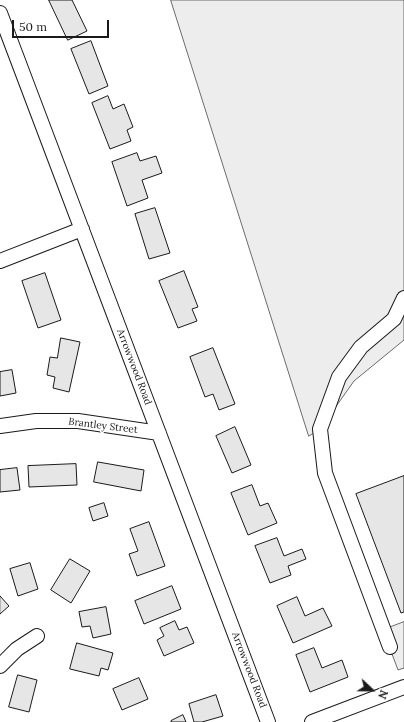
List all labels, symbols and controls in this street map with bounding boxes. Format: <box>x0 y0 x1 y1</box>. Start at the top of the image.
scale bar <box>14 12 111 38</box>
text: 50 m <box>19 19 47 34</box>
street label: Arrowwood Road <box>114 327 154 407</box>
street label: Brantley Street <box>68 416 138 436</box>
street label: Arrowwood Road <box>229 630 269 710</box>
north arrow <box>352 670 392 710</box>
text: N <box>375 688 391 701</box>

